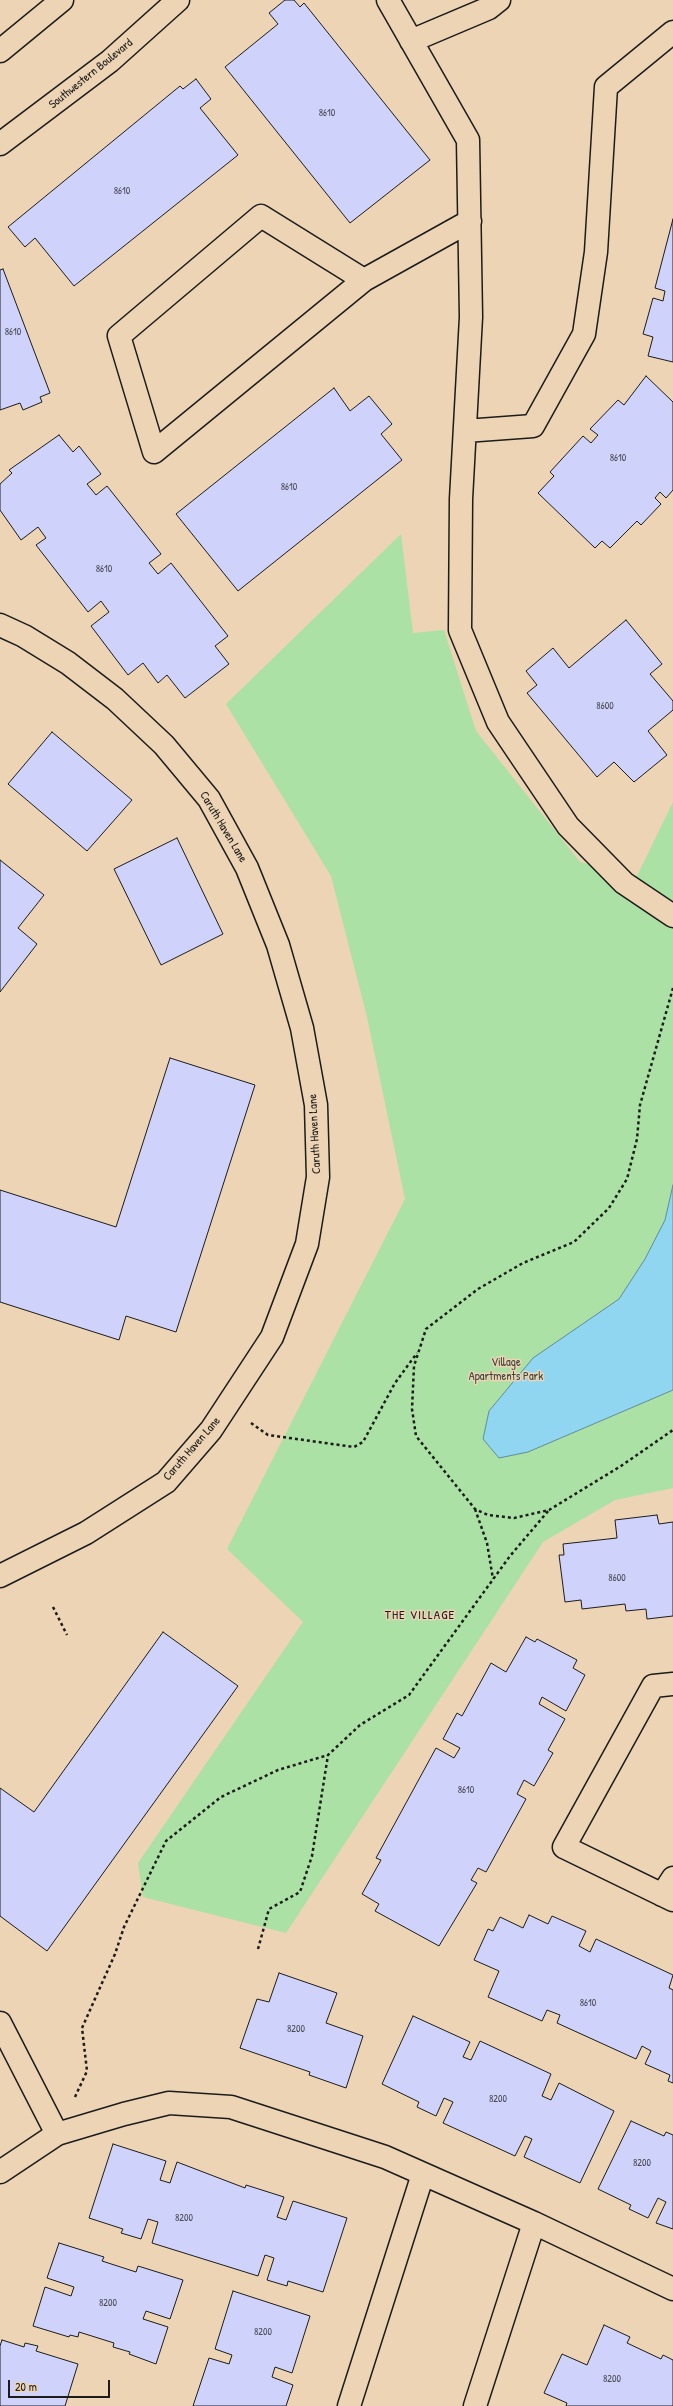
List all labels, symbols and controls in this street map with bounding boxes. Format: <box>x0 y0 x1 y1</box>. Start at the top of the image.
street label: Southwestern Boulevard <box>46 36 136 112</box>
house number: 8610 <box>319 107 335 119</box>
house number: 8610 <box>114 185 130 197</box>
house number: 8610 <box>5 326 21 338</box>
house number: 8610 <box>610 452 626 464</box>
house number: 8610 <box>281 481 297 493</box>
house number: 8610 <box>96 563 112 575</box>
house number: 8600 <box>596 700 614 712</box>
street label: Caruth Haven Lane <box>196 789 250 865</box>
street label: Caruth Haven Lane <box>306 1094 324 1174</box>
park label: Village Apartments Park <box>469 1356 543 1384</box>
street label: Caruth Haven Lane <box>160 1414 224 1484</box>
house number: 8600 <box>608 1572 626 1584</box>
district label: THE VILLAGE <box>385 1608 455 1624</box>
house number: 8610 <box>458 1784 474 1796</box>
house number: 8610 <box>580 1997 596 2009</box>
house number: 8200 <box>287 2023 305 2035</box>
house number: 8200 <box>489 2093 507 2105</box>
house number: 8200 <box>633 2157 651 2169</box>
house number: 8200 <box>175 2212 193 2224</box>
house number: 8200 <box>99 2297 117 2309</box>
house number: 8200 <box>254 2326 272 2338</box>
scale bar <box>10 2372 112 2398</box>
house number: 8200 <box>603 2373 621 2385</box>
text: 20 m <box>15 2378 37 2395</box>

